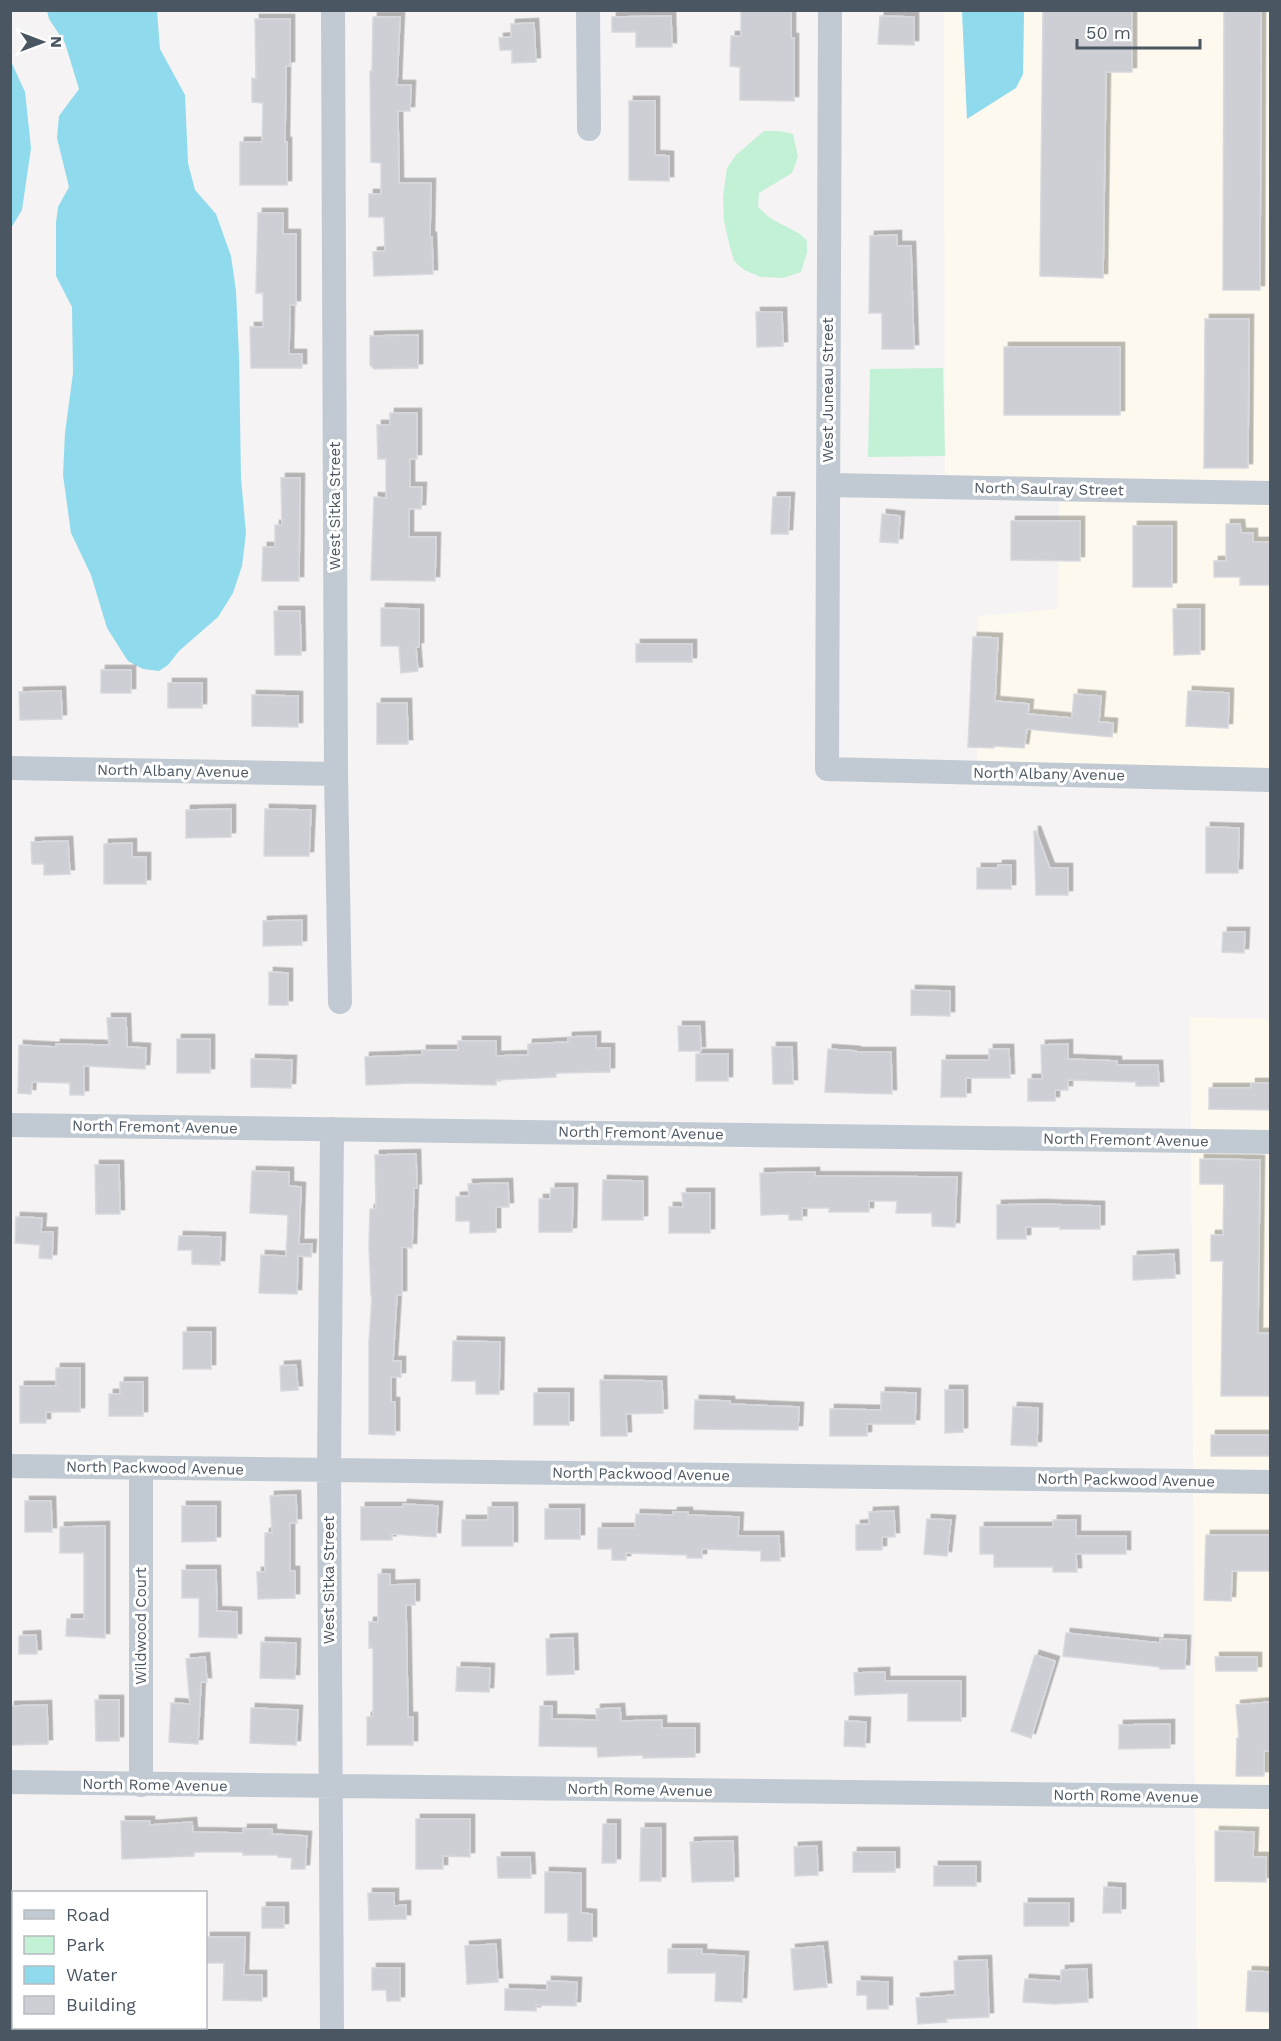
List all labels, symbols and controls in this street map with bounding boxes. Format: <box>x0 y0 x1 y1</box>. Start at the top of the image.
north arrow <box>12 12 72 72</box>
scale bar <box>1077 12 1200 50</box>
text: 50 m <box>1086 22 1131 43</box>
text: N <box>47 36 66 48</box>
street label: West Juneau Street <box>819 317 837 463</box>
street label: West Sitka Street <box>326 441 344 570</box>
street label: North Saulray Street <box>974 479 1125 499</box>
street label: North Albany Avenue <box>97 761 249 781</box>
street label: North Albany Avenue <box>973 764 1125 784</box>
street label: North Fremont Avenue <box>72 1117 238 1137</box>
street label: North Fremont Avenue <box>558 1123 724 1143</box>
street label: North Fremont Avenue <box>1043 1130 1209 1150</box>
street label: North Packwood Avenue <box>66 1457 244 1479</box>
street label: North Packwood Avenue <box>552 1463 730 1485</box>
street label: North Packwood Avenue <box>1037 1469 1215 1491</box>
street label: West Sitka Street <box>320 1515 338 1644</box>
street label: Wildwood Court <box>132 1566 150 1685</box>
street label: North Rome Avenue <box>82 1775 228 1795</box>
street label: North Rome Avenue <box>567 1780 713 1800</box>
street label: North Rome Avenue <box>1053 1786 1199 1806</box>
legend <box>12 1891 207 2029</box>
text: Road <box>66 1904 110 1925</box>
text: Park <box>66 1934 105 1955</box>
text: Water <box>66 1964 118 1985</box>
text: Building <box>66 1994 136 2015</box>

